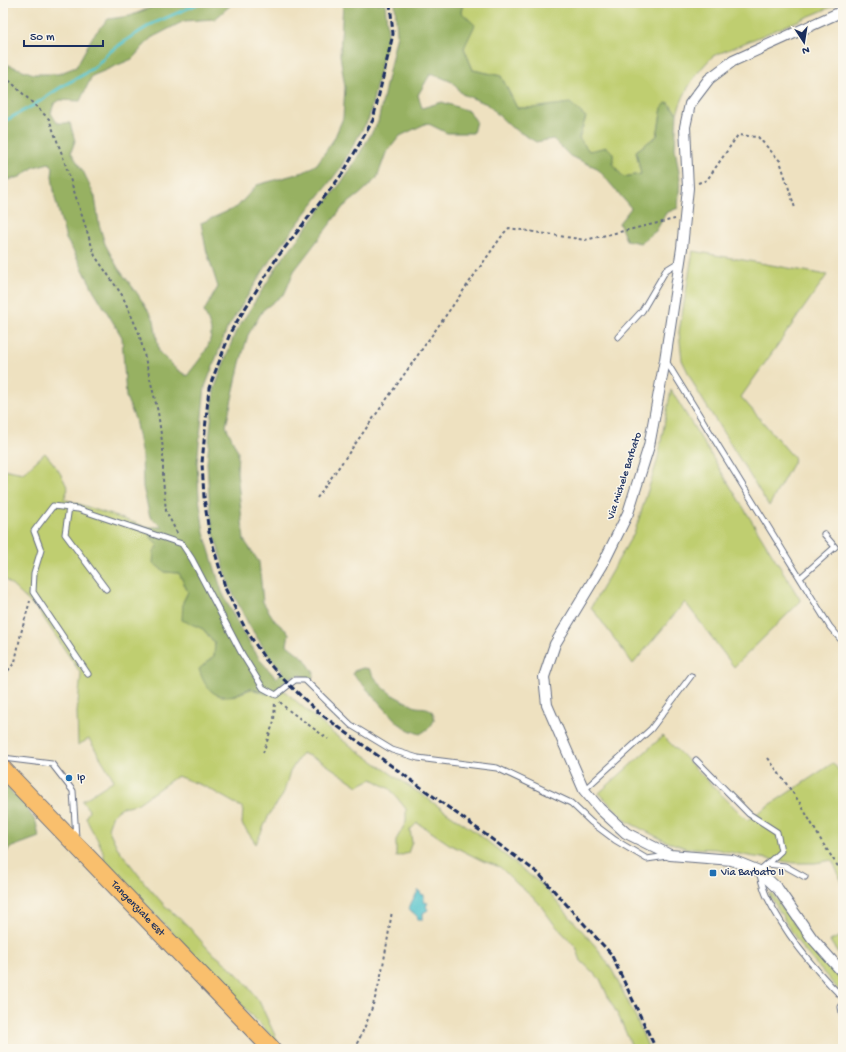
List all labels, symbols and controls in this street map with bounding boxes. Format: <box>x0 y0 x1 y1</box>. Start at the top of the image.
scale bar <box>24 22 103 48</box>
north arrow <box>784 22 824 62</box>
text: 50 m <box>30 31 55 45</box>
text: N <box>801 43 810 56</box>
street label: Via Michele Barbato <box>605 431 645 522</box>
place label: Ip <box>77 772 86 784</box>
marker: Ip <box>64 773 74 783</box>
place label: Via Barbato II <box>720 867 784 879</box>
marker: Via Barbato II <box>708 868 718 878</box>
street label: Tangenziale Est <box>107 878 168 940</box>

